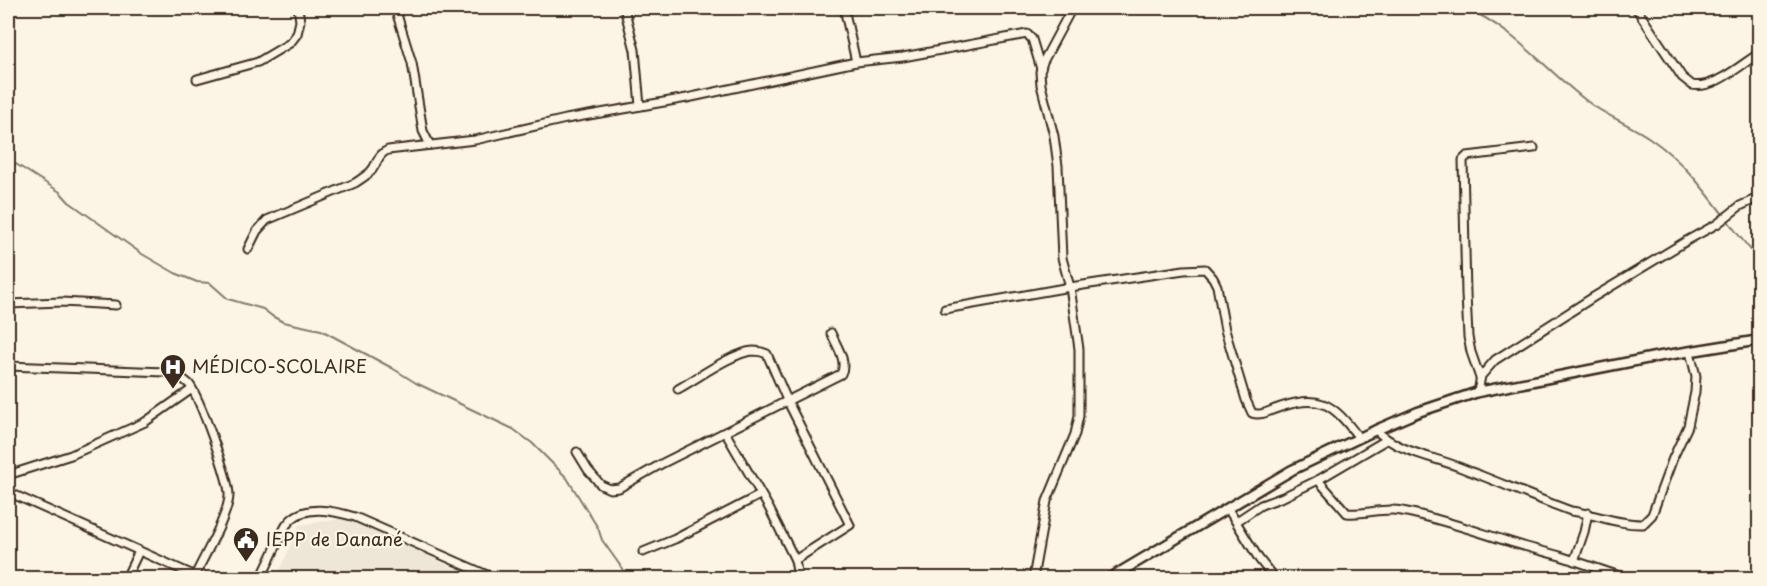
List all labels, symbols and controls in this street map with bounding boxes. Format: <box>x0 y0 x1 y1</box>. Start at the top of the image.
hospital icon: MÉDICO-SCOLAIRE <box>158 352 188 390</box>
place label: MÉDICO-SCOLAIRE <box>192 352 367 379</box>
public building icon: IEPP de Danané <box>231 525 261 563</box>
place label: IEPP de Danané <box>266 525 403 552</box>

